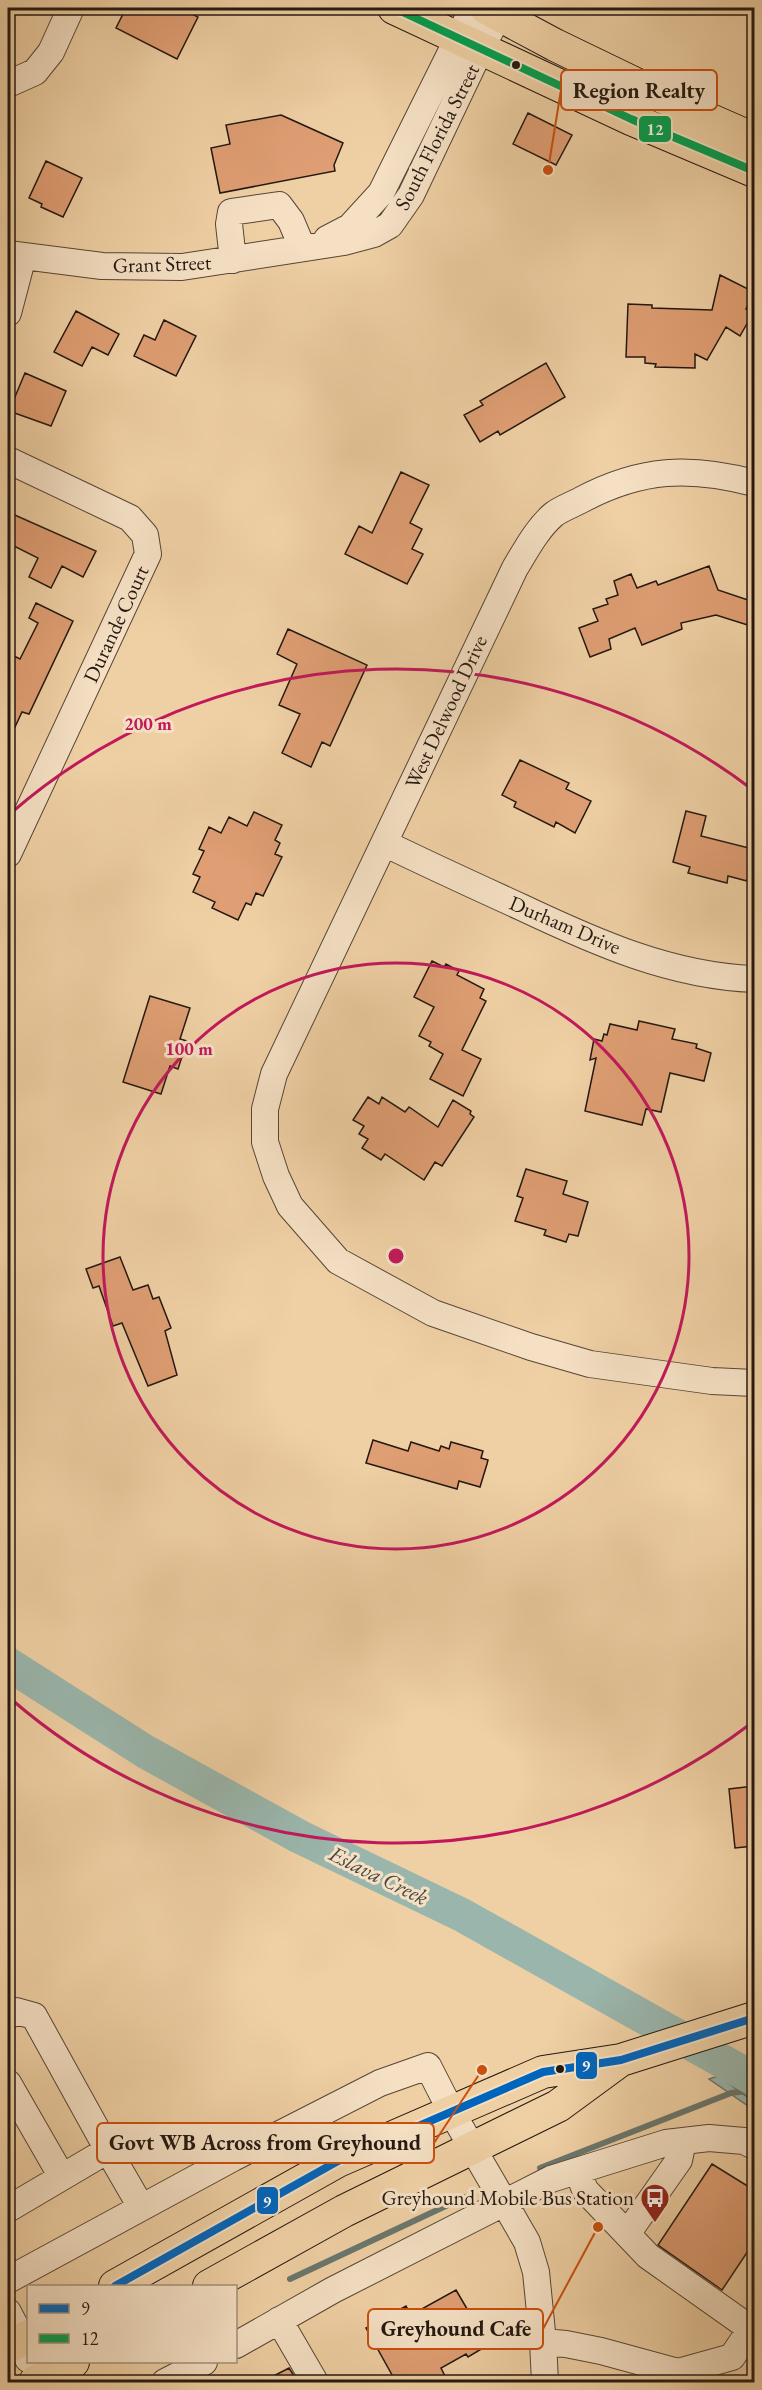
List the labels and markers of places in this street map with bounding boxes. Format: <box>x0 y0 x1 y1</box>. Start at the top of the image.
unlabelled marker <box>510 59 522 71</box>
callout: Region Realty <box>561 70 717 110</box>
centre of rings <box>386 1246 406 1266</box>
unlabelled marker <box>554 2063 566 2075</box>
callout: Govt WB Across from Greyhound <box>97 2123 434 2163</box>
bus stop icon: Greyhound Mobile Bus Station <box>639 2182 671 2224</box>
place label: Greyhound Mobile Bus Station <box>381 2184 634 2211</box>
callout: Greyhound Cafe <box>368 2309 543 2349</box>

